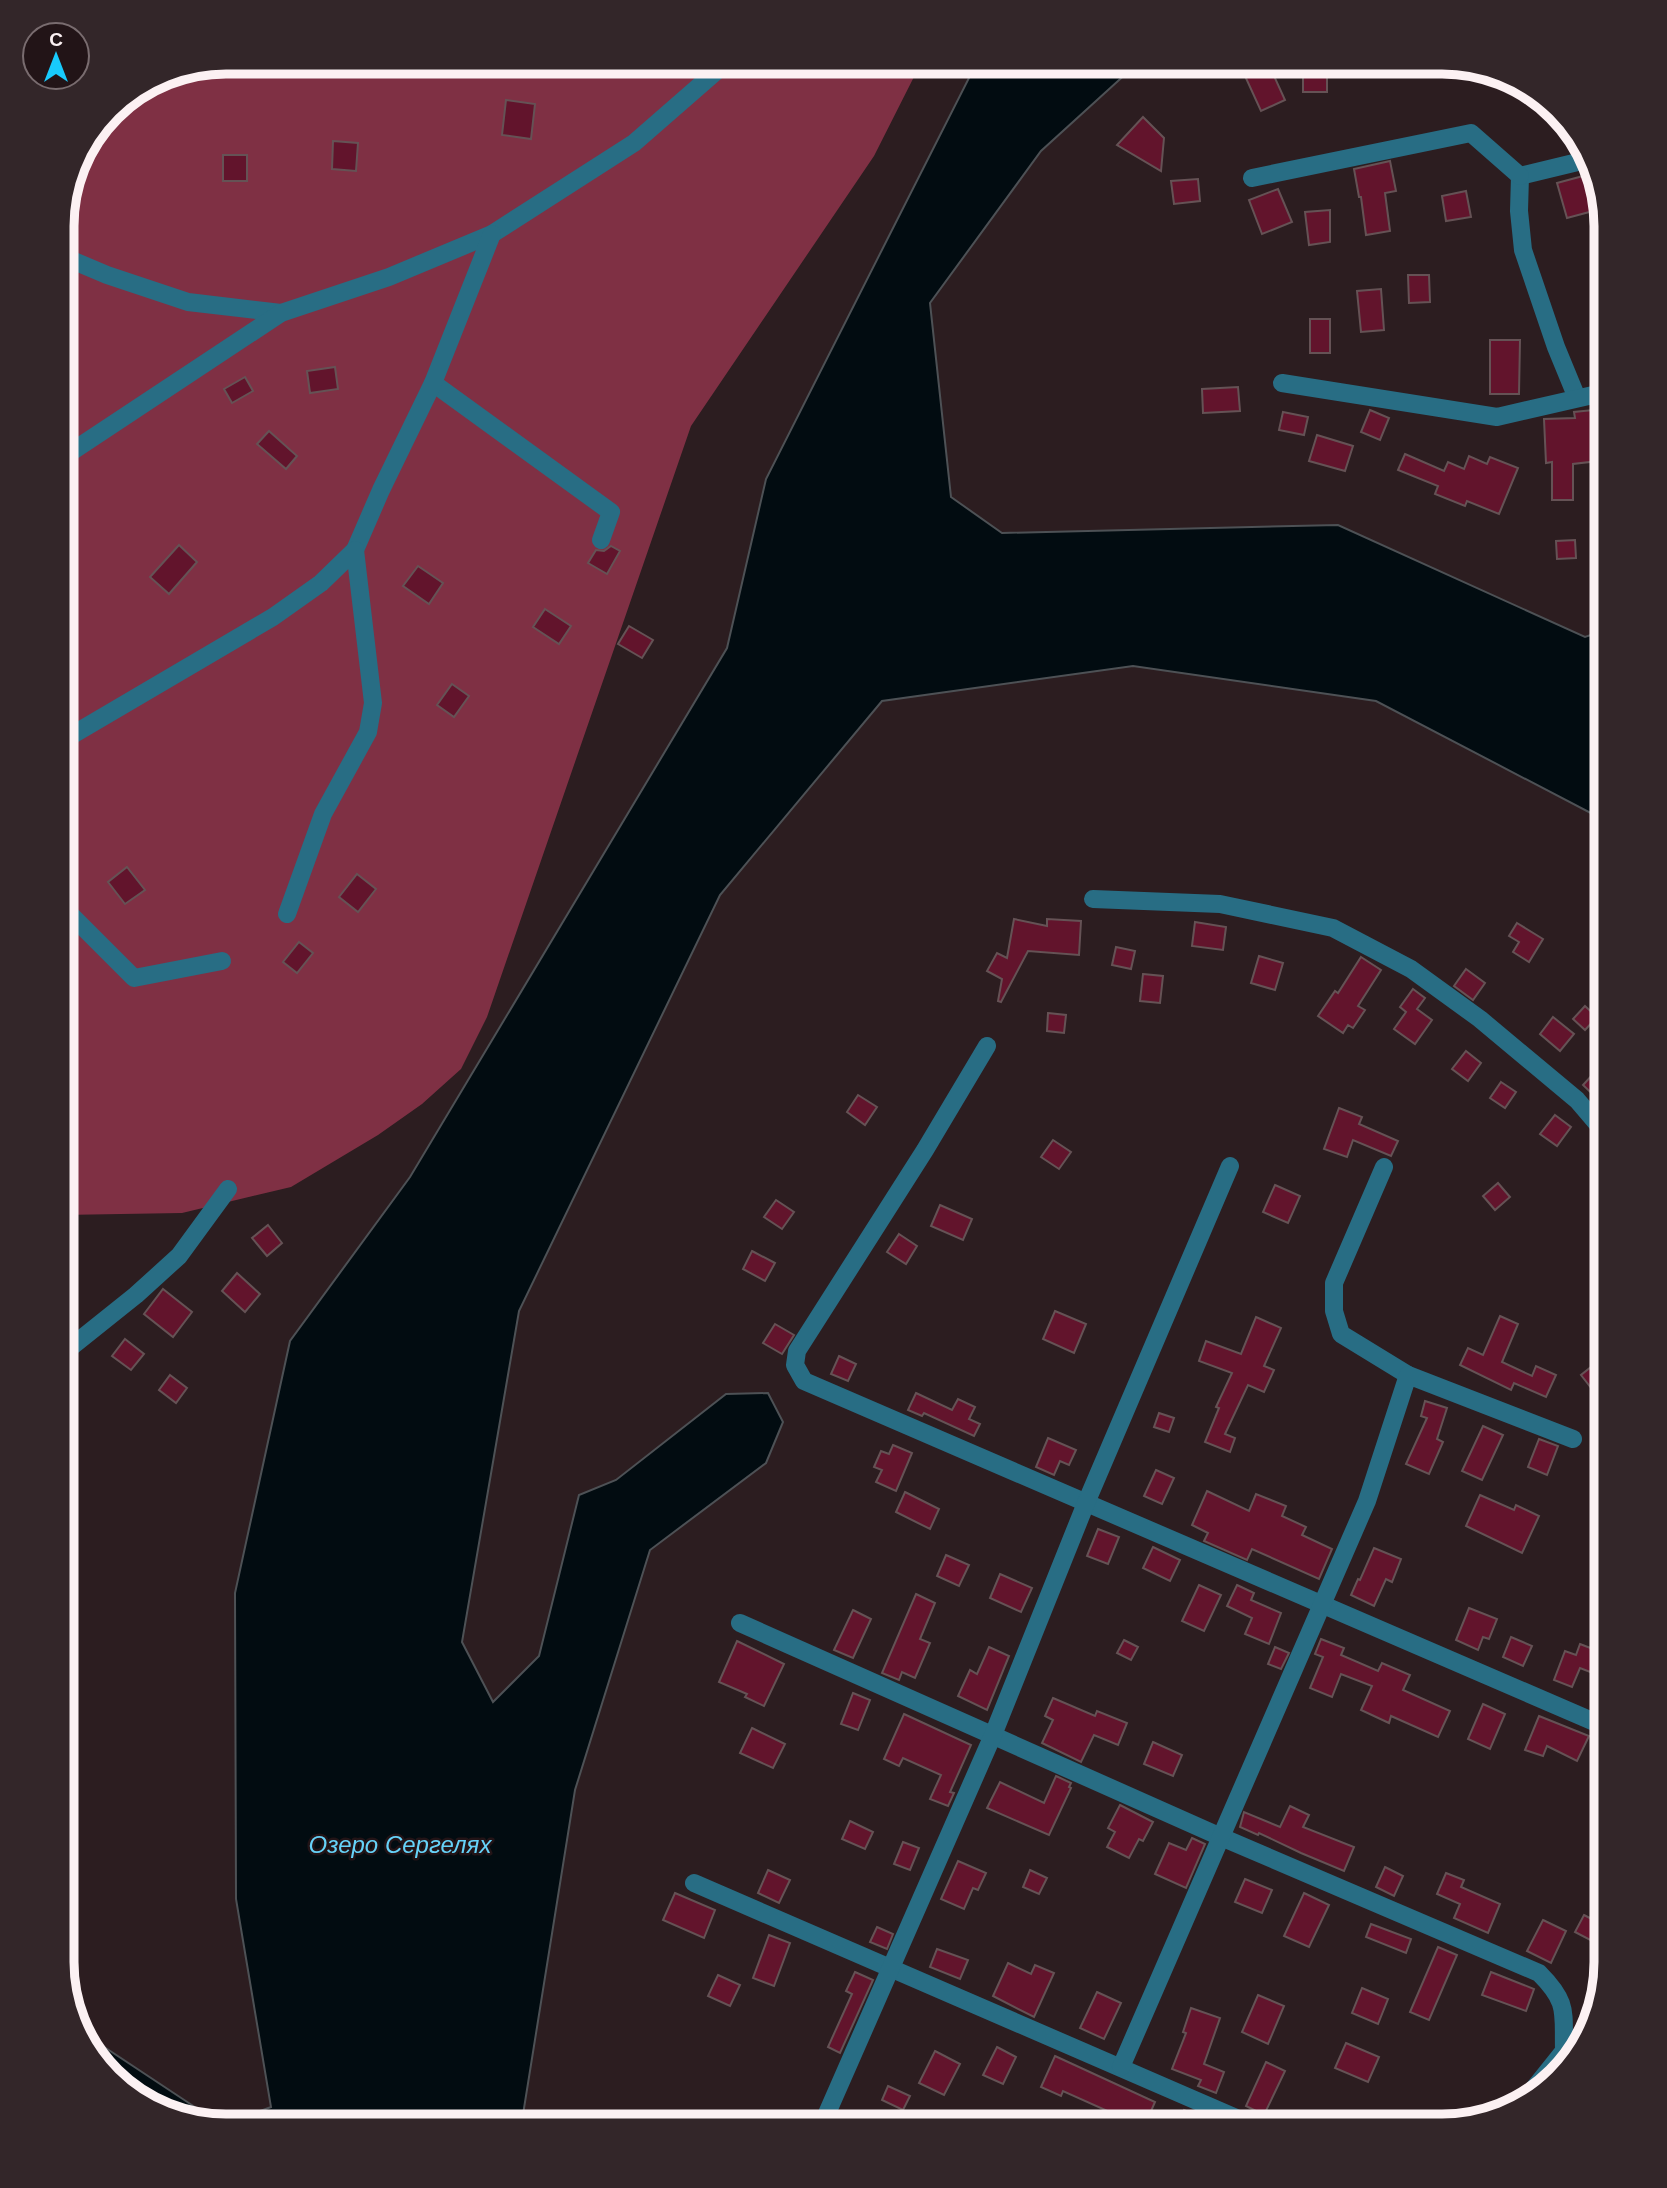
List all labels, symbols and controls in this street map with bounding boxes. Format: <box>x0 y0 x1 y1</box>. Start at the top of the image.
north arrow <box>21 21 91 91</box>
text: С <box>49 29 63 50</box>
water label: Озеро Сергелях <box>309 1831 492 1858</box>

